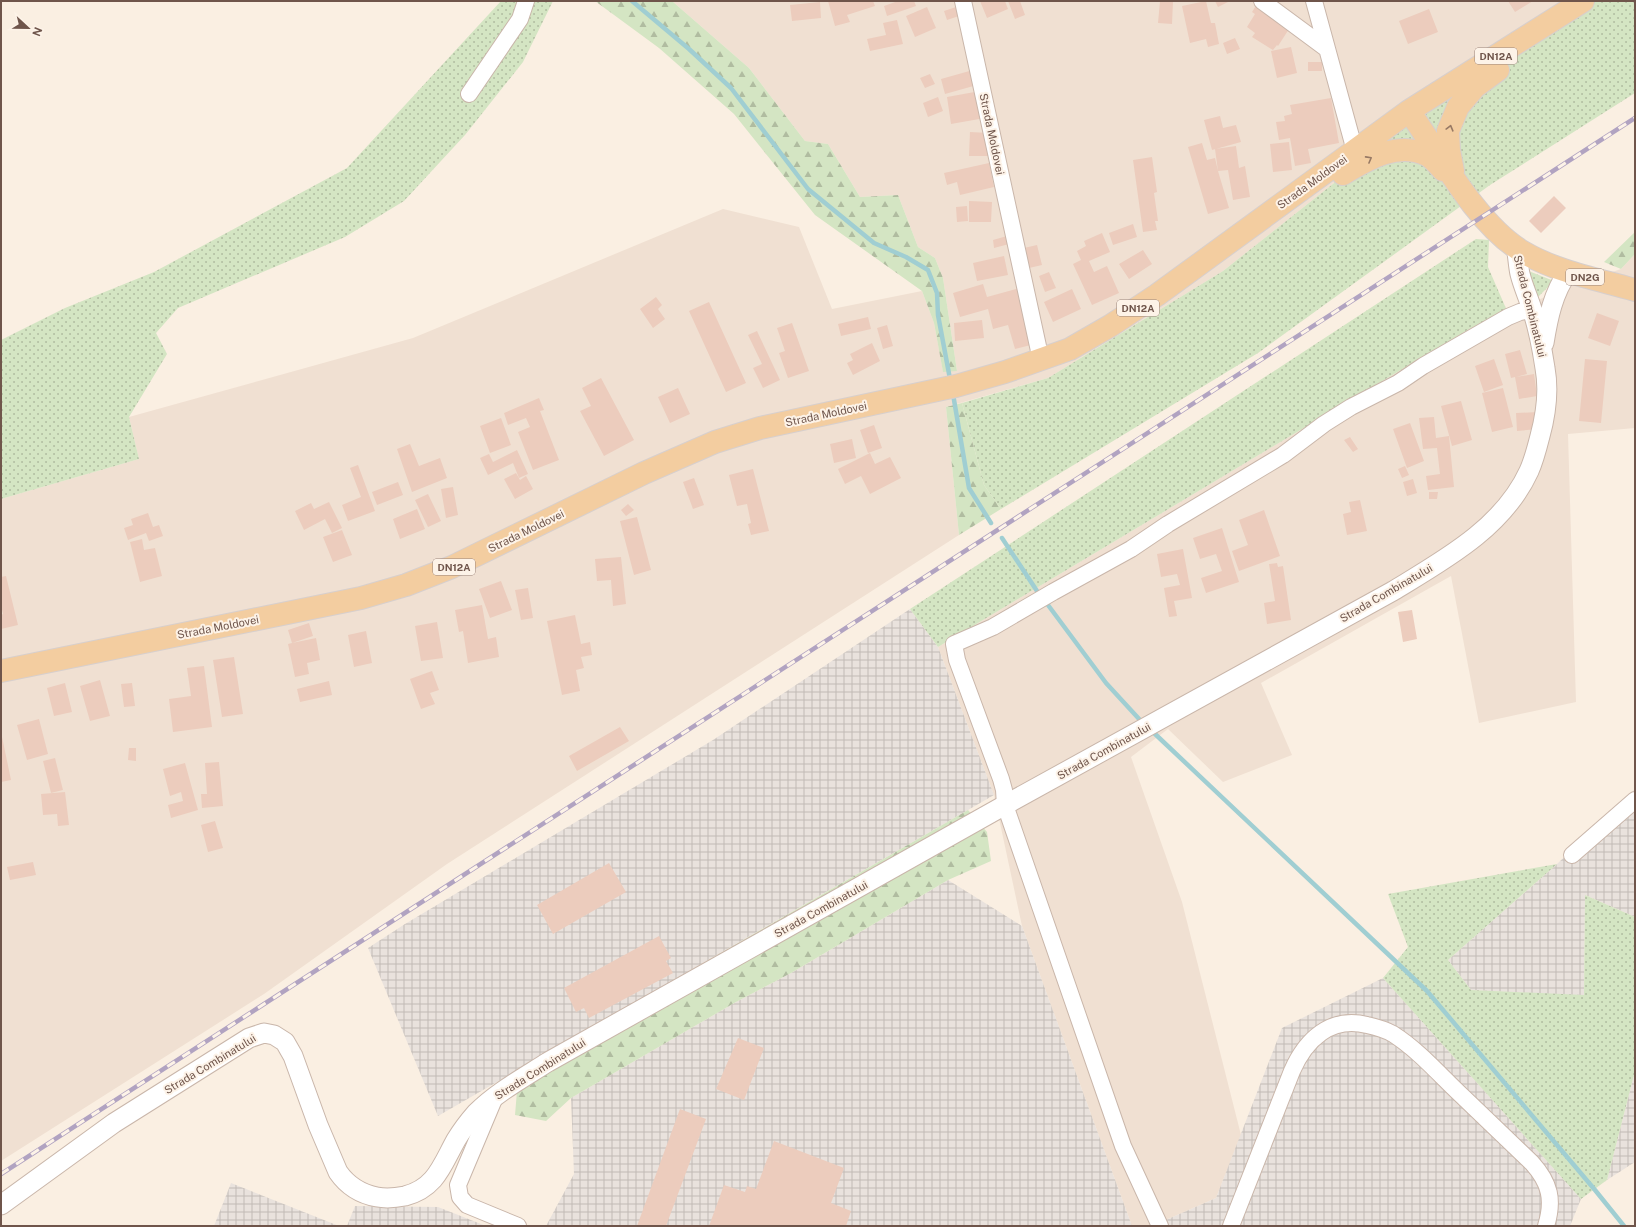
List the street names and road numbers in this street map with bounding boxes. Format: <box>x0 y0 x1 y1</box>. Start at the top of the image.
road number: DN12A <box>1475 48 1517 64</box>
street label: Strada Moldovei <box>978 92 1006 176</box>
street label: Strada Moldovei <box>1275 153 1349 211</box>
street label: Strada Combinatului <box>1512 254 1548 358</box>
road number: DN2G <box>1566 269 1604 285</box>
road number: DN12A <box>1117 300 1159 316</box>
street label: Strada Moldovei <box>784 400 868 428</box>
street label: Strada Moldovei <box>486 507 566 555</box>
road number: DN12A <box>433 559 475 575</box>
street label: Strada Combinatului <box>1338 562 1434 624</box>
street label: Strada Moldovei <box>176 613 260 641</box>
street label: Strada Combinatului <box>1055 720 1153 782</box>
street label: Strada Combinatului <box>772 878 870 940</box>
street label: Strada Combinatului <box>162 1032 258 1096</box>
street label: Strada Combinatului <box>492 1036 588 1102</box>

